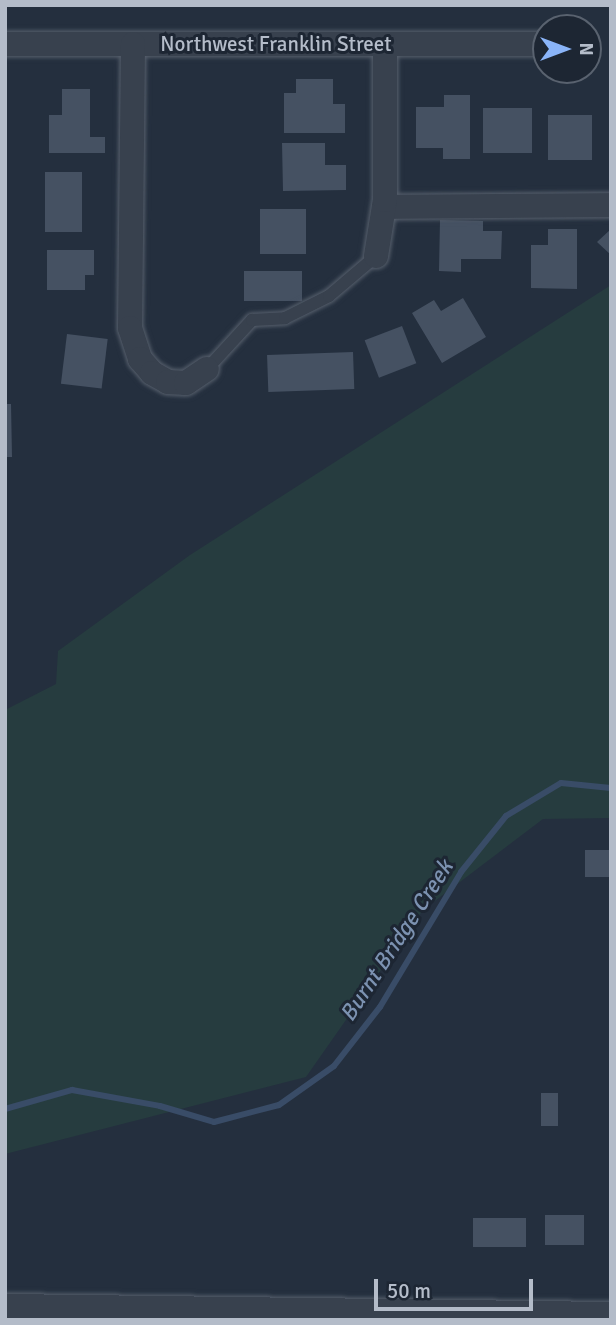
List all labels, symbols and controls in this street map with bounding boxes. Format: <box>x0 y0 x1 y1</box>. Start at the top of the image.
north arrow <box>532 14 602 84</box>
street label: Northwest Franklin Street <box>160 31 392 57</box>
text: N <box>574 42 598 56</box>
water label: Burnt Bridge Creek <box>335 855 459 1027</box>
scale bar <box>378 1266 537 1310</box>
text: 50 m <box>387 1278 431 1304</box>

